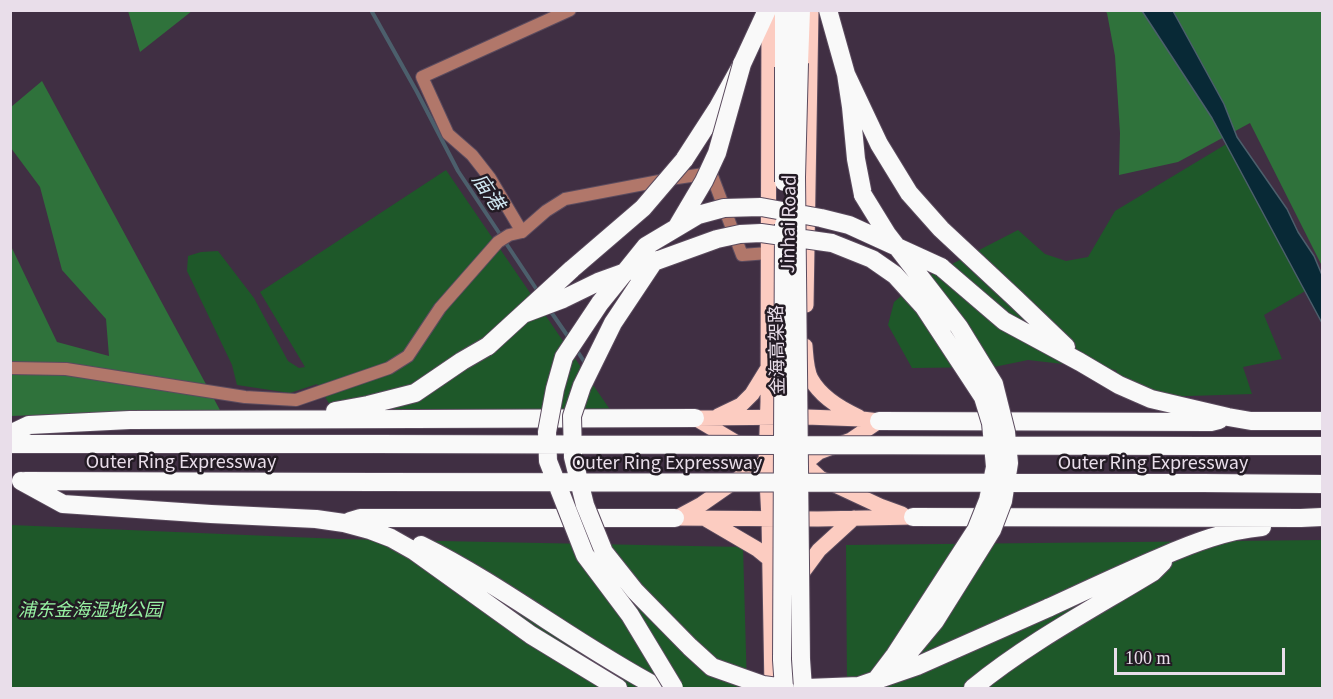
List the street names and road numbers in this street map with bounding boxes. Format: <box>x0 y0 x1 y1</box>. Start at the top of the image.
street label: Jinhai Road <box>776 175 800 273</box>
street label: 金海高架路 <box>764 305 788 395</box>
street label: Outer Ring Expressway <box>86 450 276 472</box>
street label: Outer Ring Expressway <box>572 451 762 473</box>
street label: Outer Ring Expressway <box>1058 451 1248 473</box>

